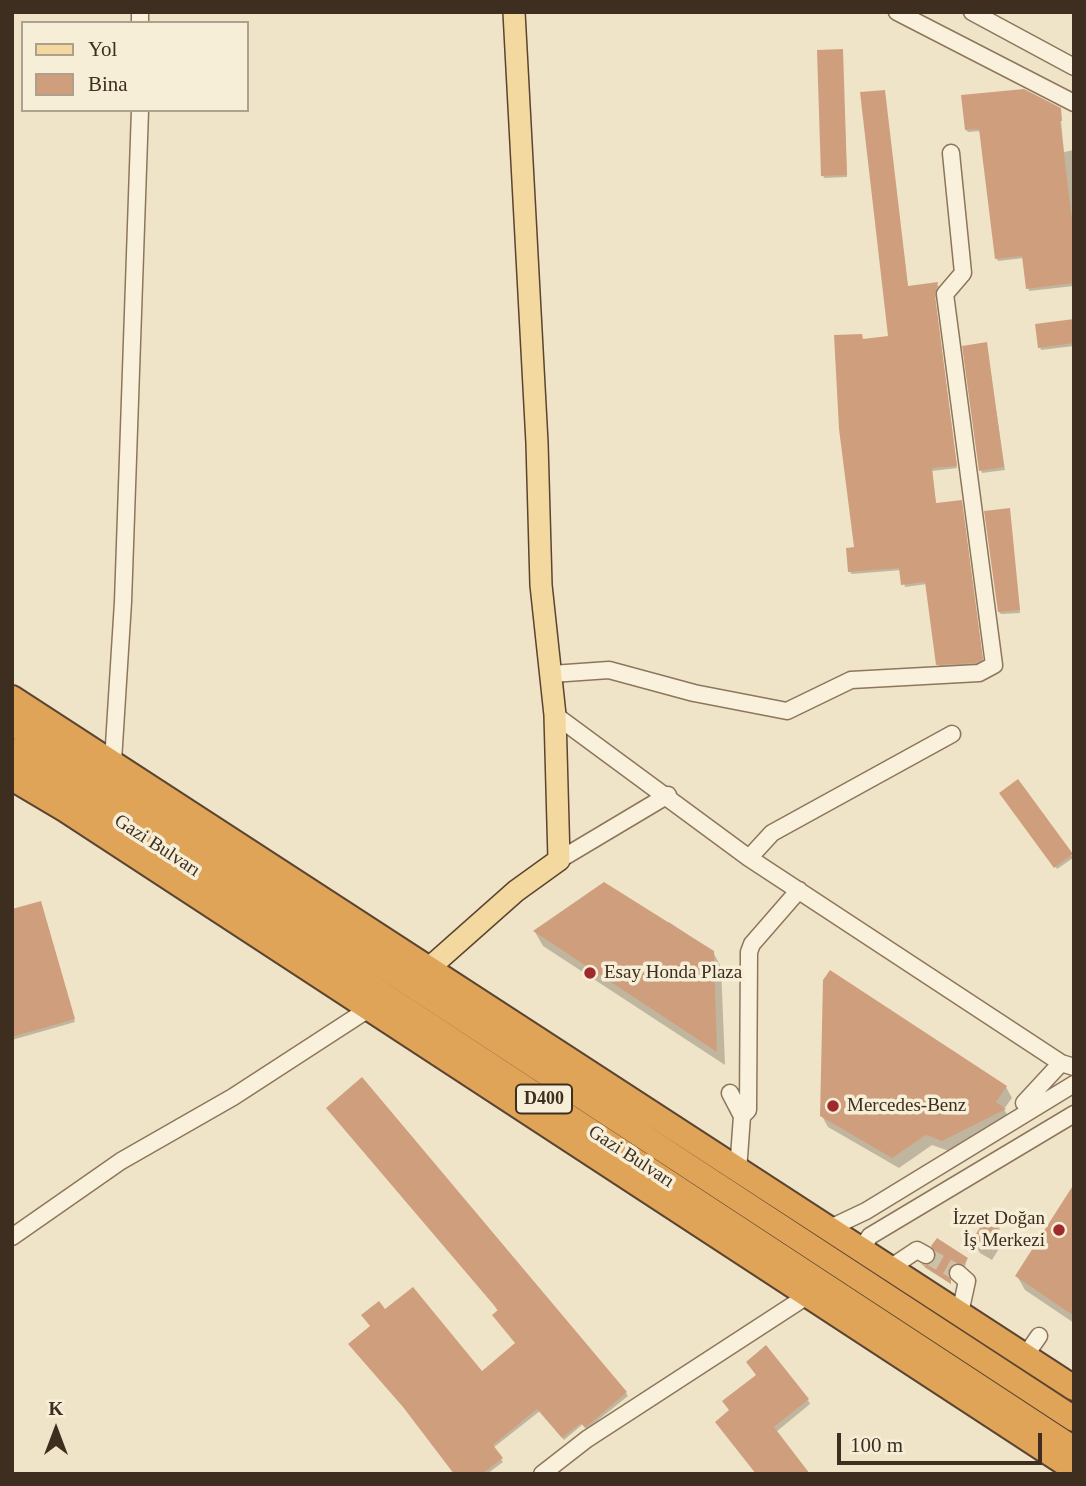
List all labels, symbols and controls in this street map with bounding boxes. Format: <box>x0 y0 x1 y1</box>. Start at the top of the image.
legend <box>21 21 248 112</box>
text: Yol <box>88 37 117 61</box>
text: Bina <box>88 72 128 96</box>
street label: Gazi Bulvarı <box>110 810 204 882</box>
place label: Esay Honda Plaza <box>604 962 742 984</box>
marker: Esay Honda Plaza <box>582 965 598 981</box>
road number: D400 <box>516 1084 572 1114</box>
place label: Mercedes-Benz <box>847 1095 966 1117</box>
marker: Mercedes-Benz <box>825 1098 841 1114</box>
street label: Gazi Bulvarı <box>584 1121 678 1193</box>
place label: İzzet Doğan İş Merkezi <box>953 1208 1045 1252</box>
marker: İzzet Doğan İş Merkezi <box>1051 1222 1067 1238</box>
north arrow <box>21 1395 91 1465</box>
text: K <box>49 1398 63 1419</box>
scale bar <box>841 1420 1046 1464</box>
text: 100 m <box>850 1433 903 1457</box>

